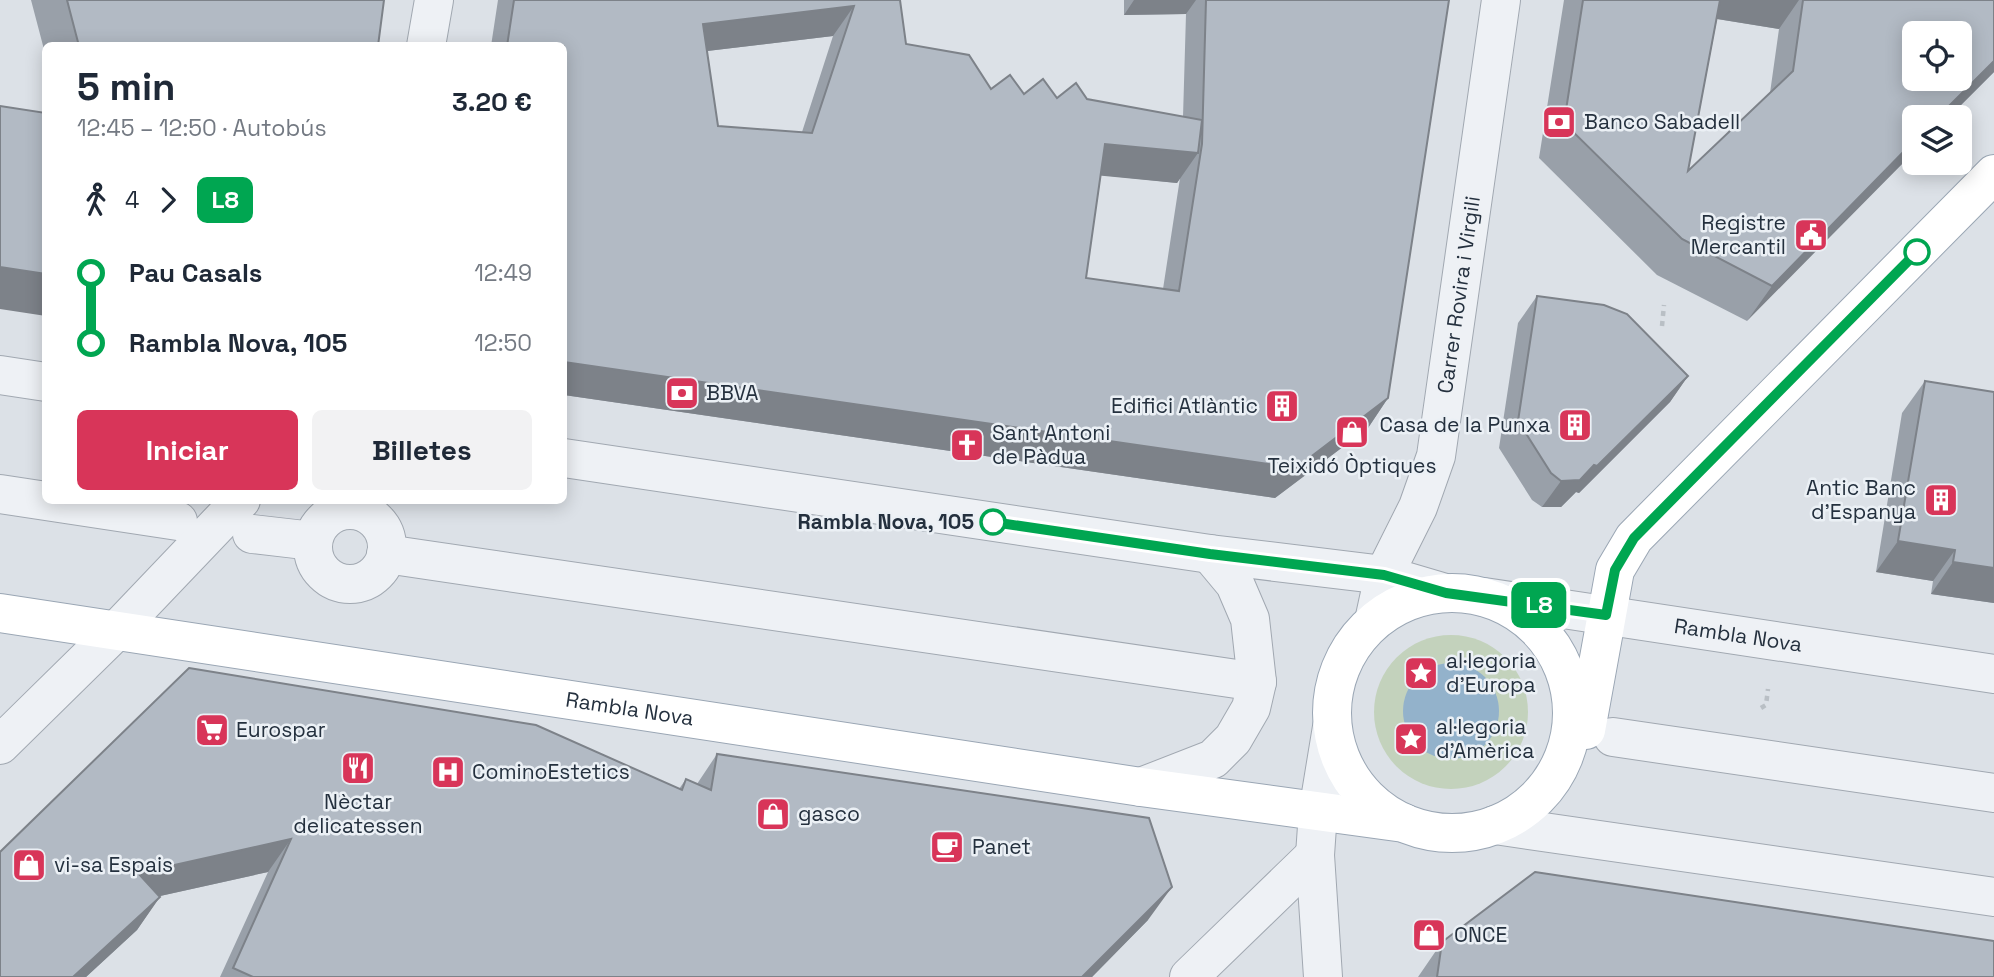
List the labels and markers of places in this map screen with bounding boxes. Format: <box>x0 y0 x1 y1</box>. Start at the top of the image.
bank icon: Banco Sabadell <box>1540 103 1578 141</box>
place label: Banco Sabadell <box>1584 108 1740 135</box>
place label: Registre Mercantil <box>1691 209 1786 260</box>
public building icon: Registre Mercantil <box>1792 216 1830 254</box>
unlabelled marker <box>1904 239 1930 265</box>
bank icon: BBVA <box>663 374 701 412</box>
place label: BBVA <box>706 379 759 406</box>
building icon: Edifici Atlàntic <box>1263 387 1301 425</box>
place label: Edifici Atlàntic <box>1111 392 1258 419</box>
building icon: Casa de la Punxa <box>1556 406 1594 444</box>
place label: Casa de la Punxa <box>1379 411 1550 438</box>
shop icon: Teixidó Òptiques <box>1333 413 1371 451</box>
place label: Sant Antoni de Pàdua <box>992 419 1110 470</box>
church icon: Sant Antoni de Pàdua <box>948 426 986 464</box>
place label: Teixidó Òptiques <box>1267 452 1437 479</box>
place label: Antic Banc d'Espanya <box>1806 474 1916 525</box>
building icon: Antic Banc d'Espanya <box>1922 481 1960 519</box>
place label: Rambla Nova, 105 <box>798 508 974 535</box>
marker: Rambla Nova, 105 <box>980 509 1006 535</box>
place label: al·legoria d'Europa <box>1446 647 1536 698</box>
place icon: al·legoria d'Europa <box>1402 654 1440 692</box>
supermarket icon: Eurospar <box>193 711 231 749</box>
place label: al·legoria d'Amèrica <box>1436 713 1534 764</box>
place label: Eurospar <box>236 716 326 743</box>
place icon: al·legoria d'Amèrica <box>1392 720 1430 758</box>
restaurant icon: Nèctar delicatessen <box>339 749 377 787</box>
hospital icon: CominoEstetics <box>429 753 467 791</box>
place label: CominoEstetics <box>472 758 630 785</box>
place label: Nèctar delicatessen <box>293 788 423 839</box>
shop icon: gasco <box>754 795 792 833</box>
place label: gasco <box>798 800 860 827</box>
cafe icon: Panet <box>928 828 966 866</box>
place label: Panet <box>972 833 1031 860</box>
shop icon: vi-sa Espais <box>10 846 48 884</box>
place label: vi-sa Espais <box>54 851 173 878</box>
shop icon: ONCE <box>1410 916 1448 954</box>
place label: ONCE <box>1454 921 1507 948</box>

